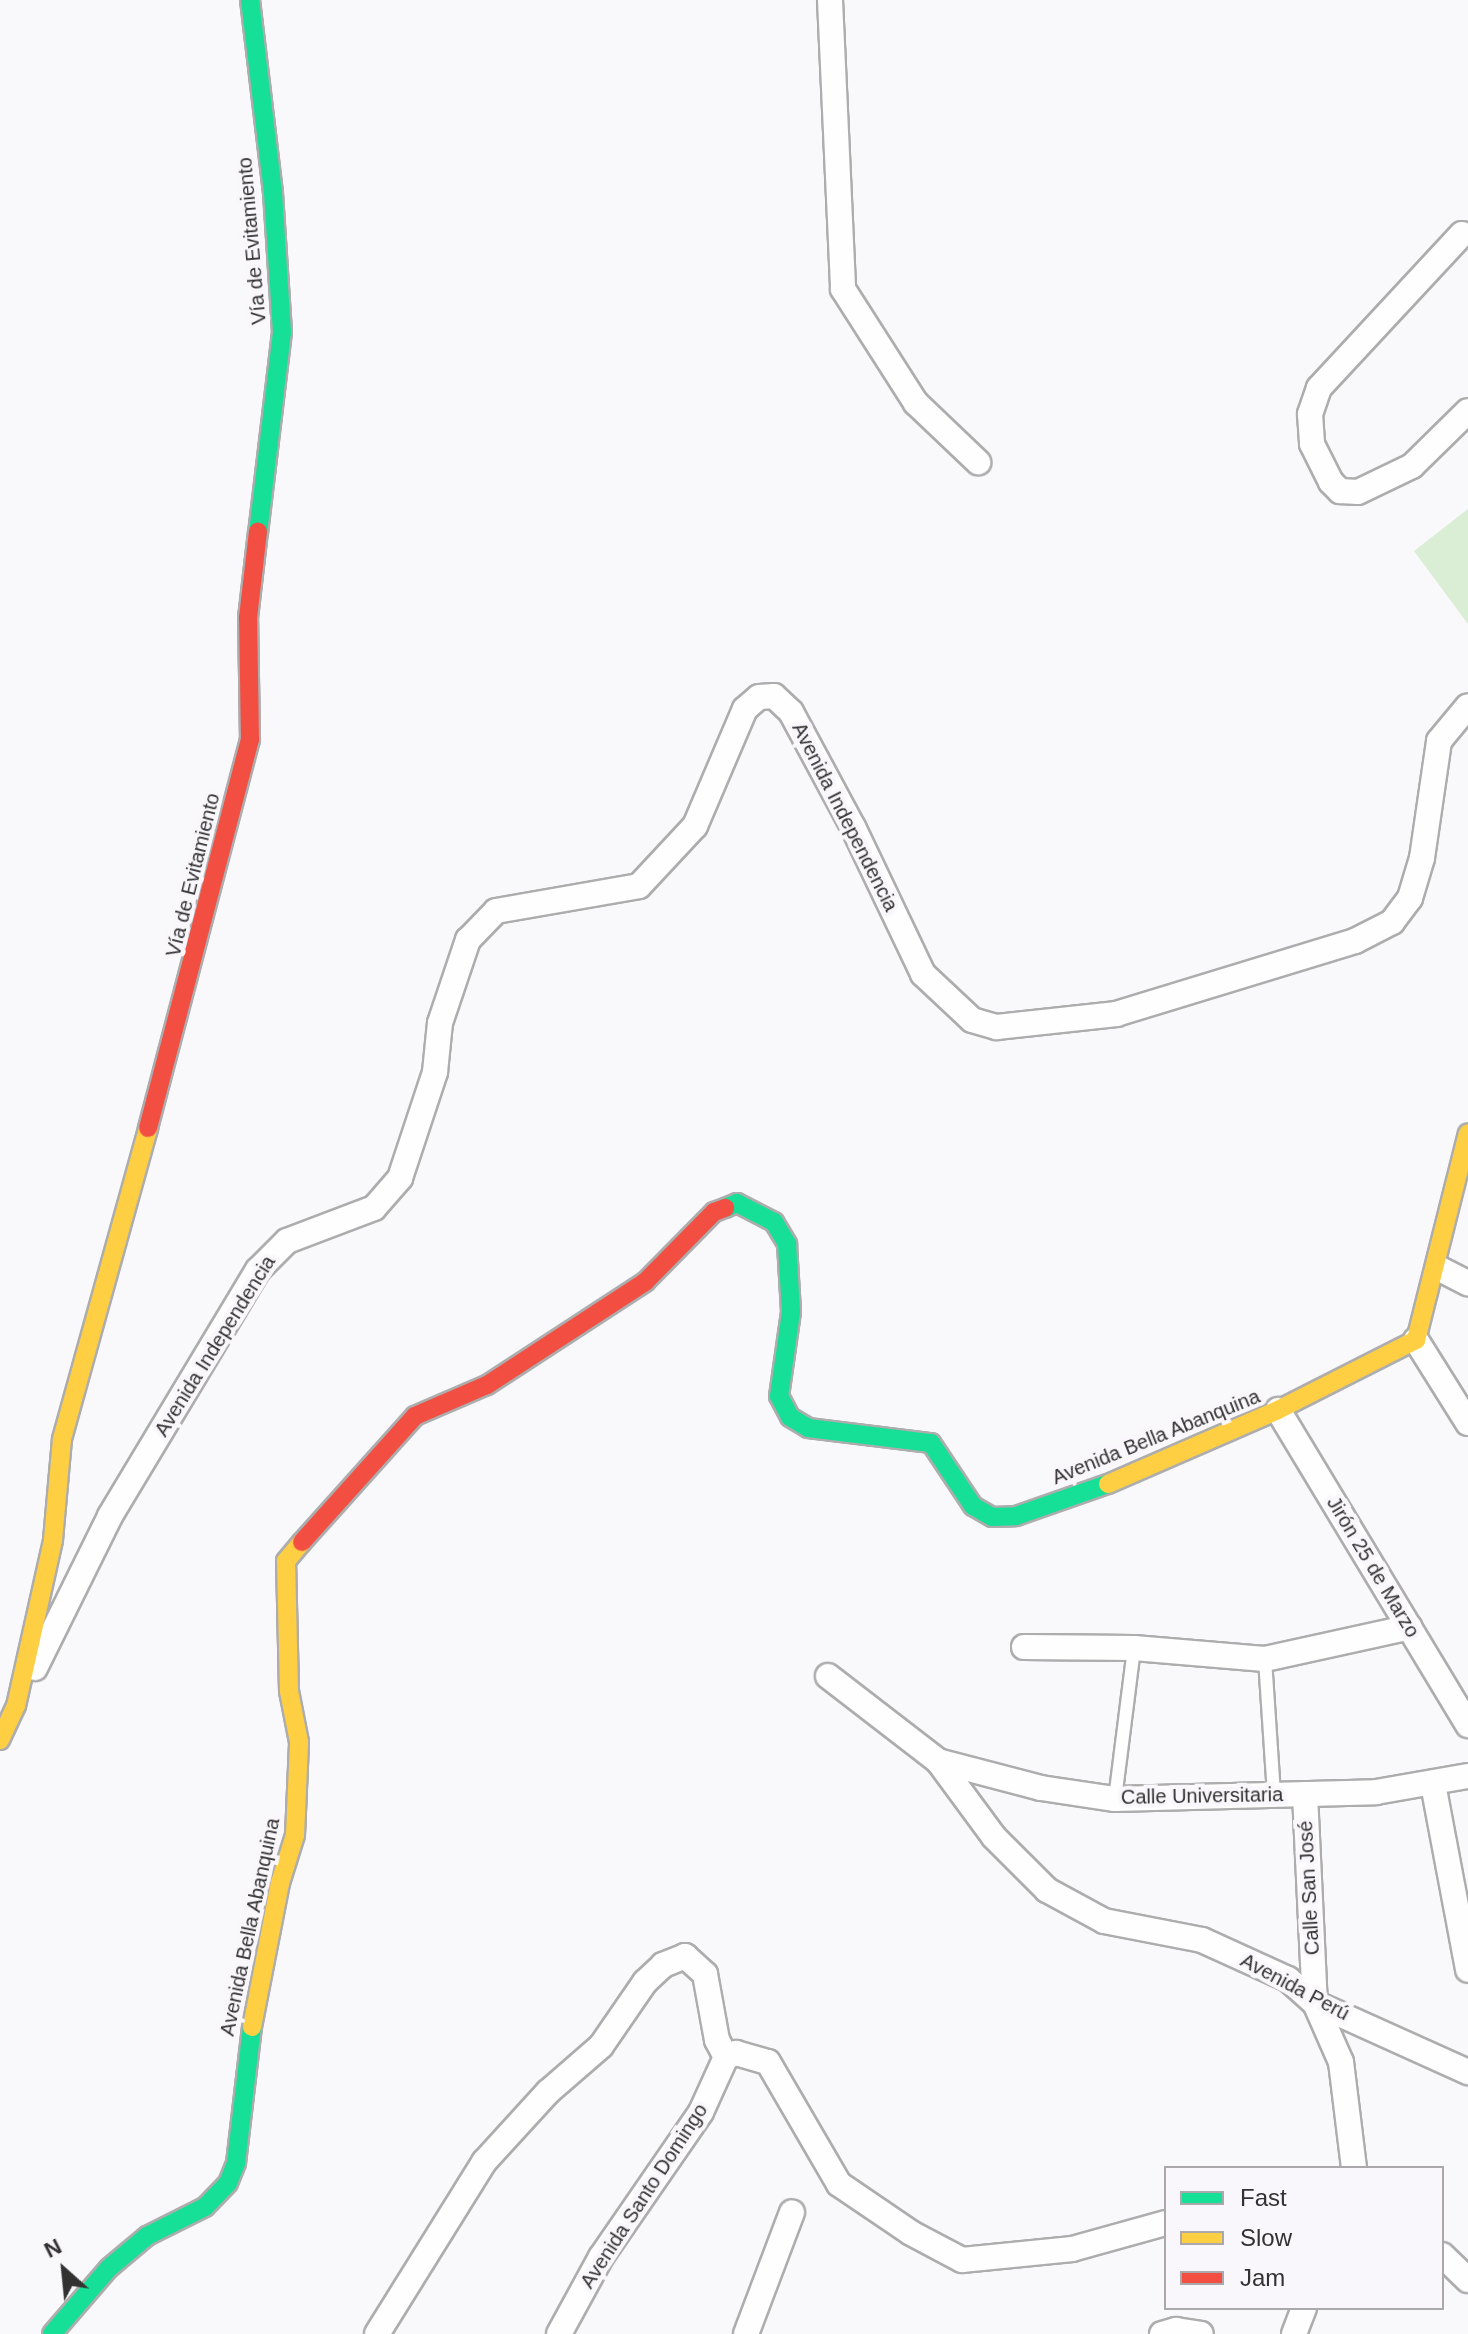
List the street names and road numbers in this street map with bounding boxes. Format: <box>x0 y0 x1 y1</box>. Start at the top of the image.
street label: Vía de Evitamiento <box>233 156 271 326</box>
street label: Avenida Independencia <box>787 719 903 915</box>
street label: Vía de Evitamiento <box>161 791 225 959</box>
street label: Avenida Independencia <box>150 1251 280 1441</box>
street label: Avenida Bella Abanquina <box>1048 1384 1264 1490</box>
street label: Jirón 25 de Marzo <box>1321 1492 1425 1642</box>
street label: Calle Universitaria <box>1121 1783 1283 1809</box>
street label: Avenida Bella Abanquina <box>215 1815 285 2039</box>
street label: Calle San José <box>1293 1820 1325 1956</box>
street label: Avenida Perú <box>1237 1948 1353 2026</box>
street label: Avenida Santo Domingo <box>575 2099 713 2293</box>

